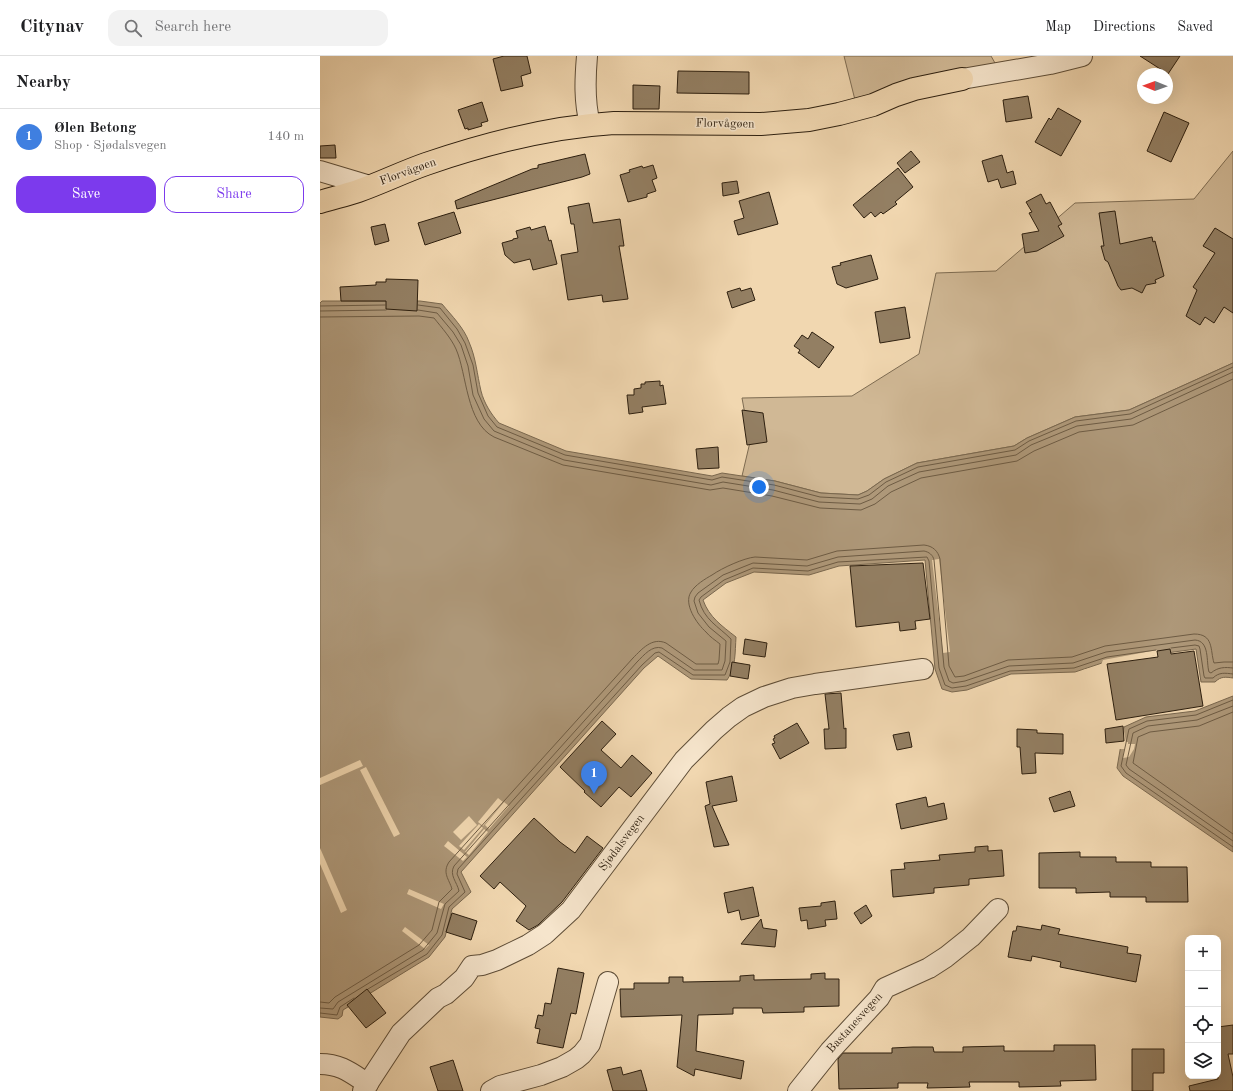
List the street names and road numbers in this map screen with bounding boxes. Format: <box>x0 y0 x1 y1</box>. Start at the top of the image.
street label: Florvågøen <box>695 117 755 131</box>
street label: Florvågøen <box>378 156 438 188</box>
street label: Sjødalsvegen <box>597 812 647 874</box>
street label: Bastanesvegen <box>825 990 885 1055</box>

